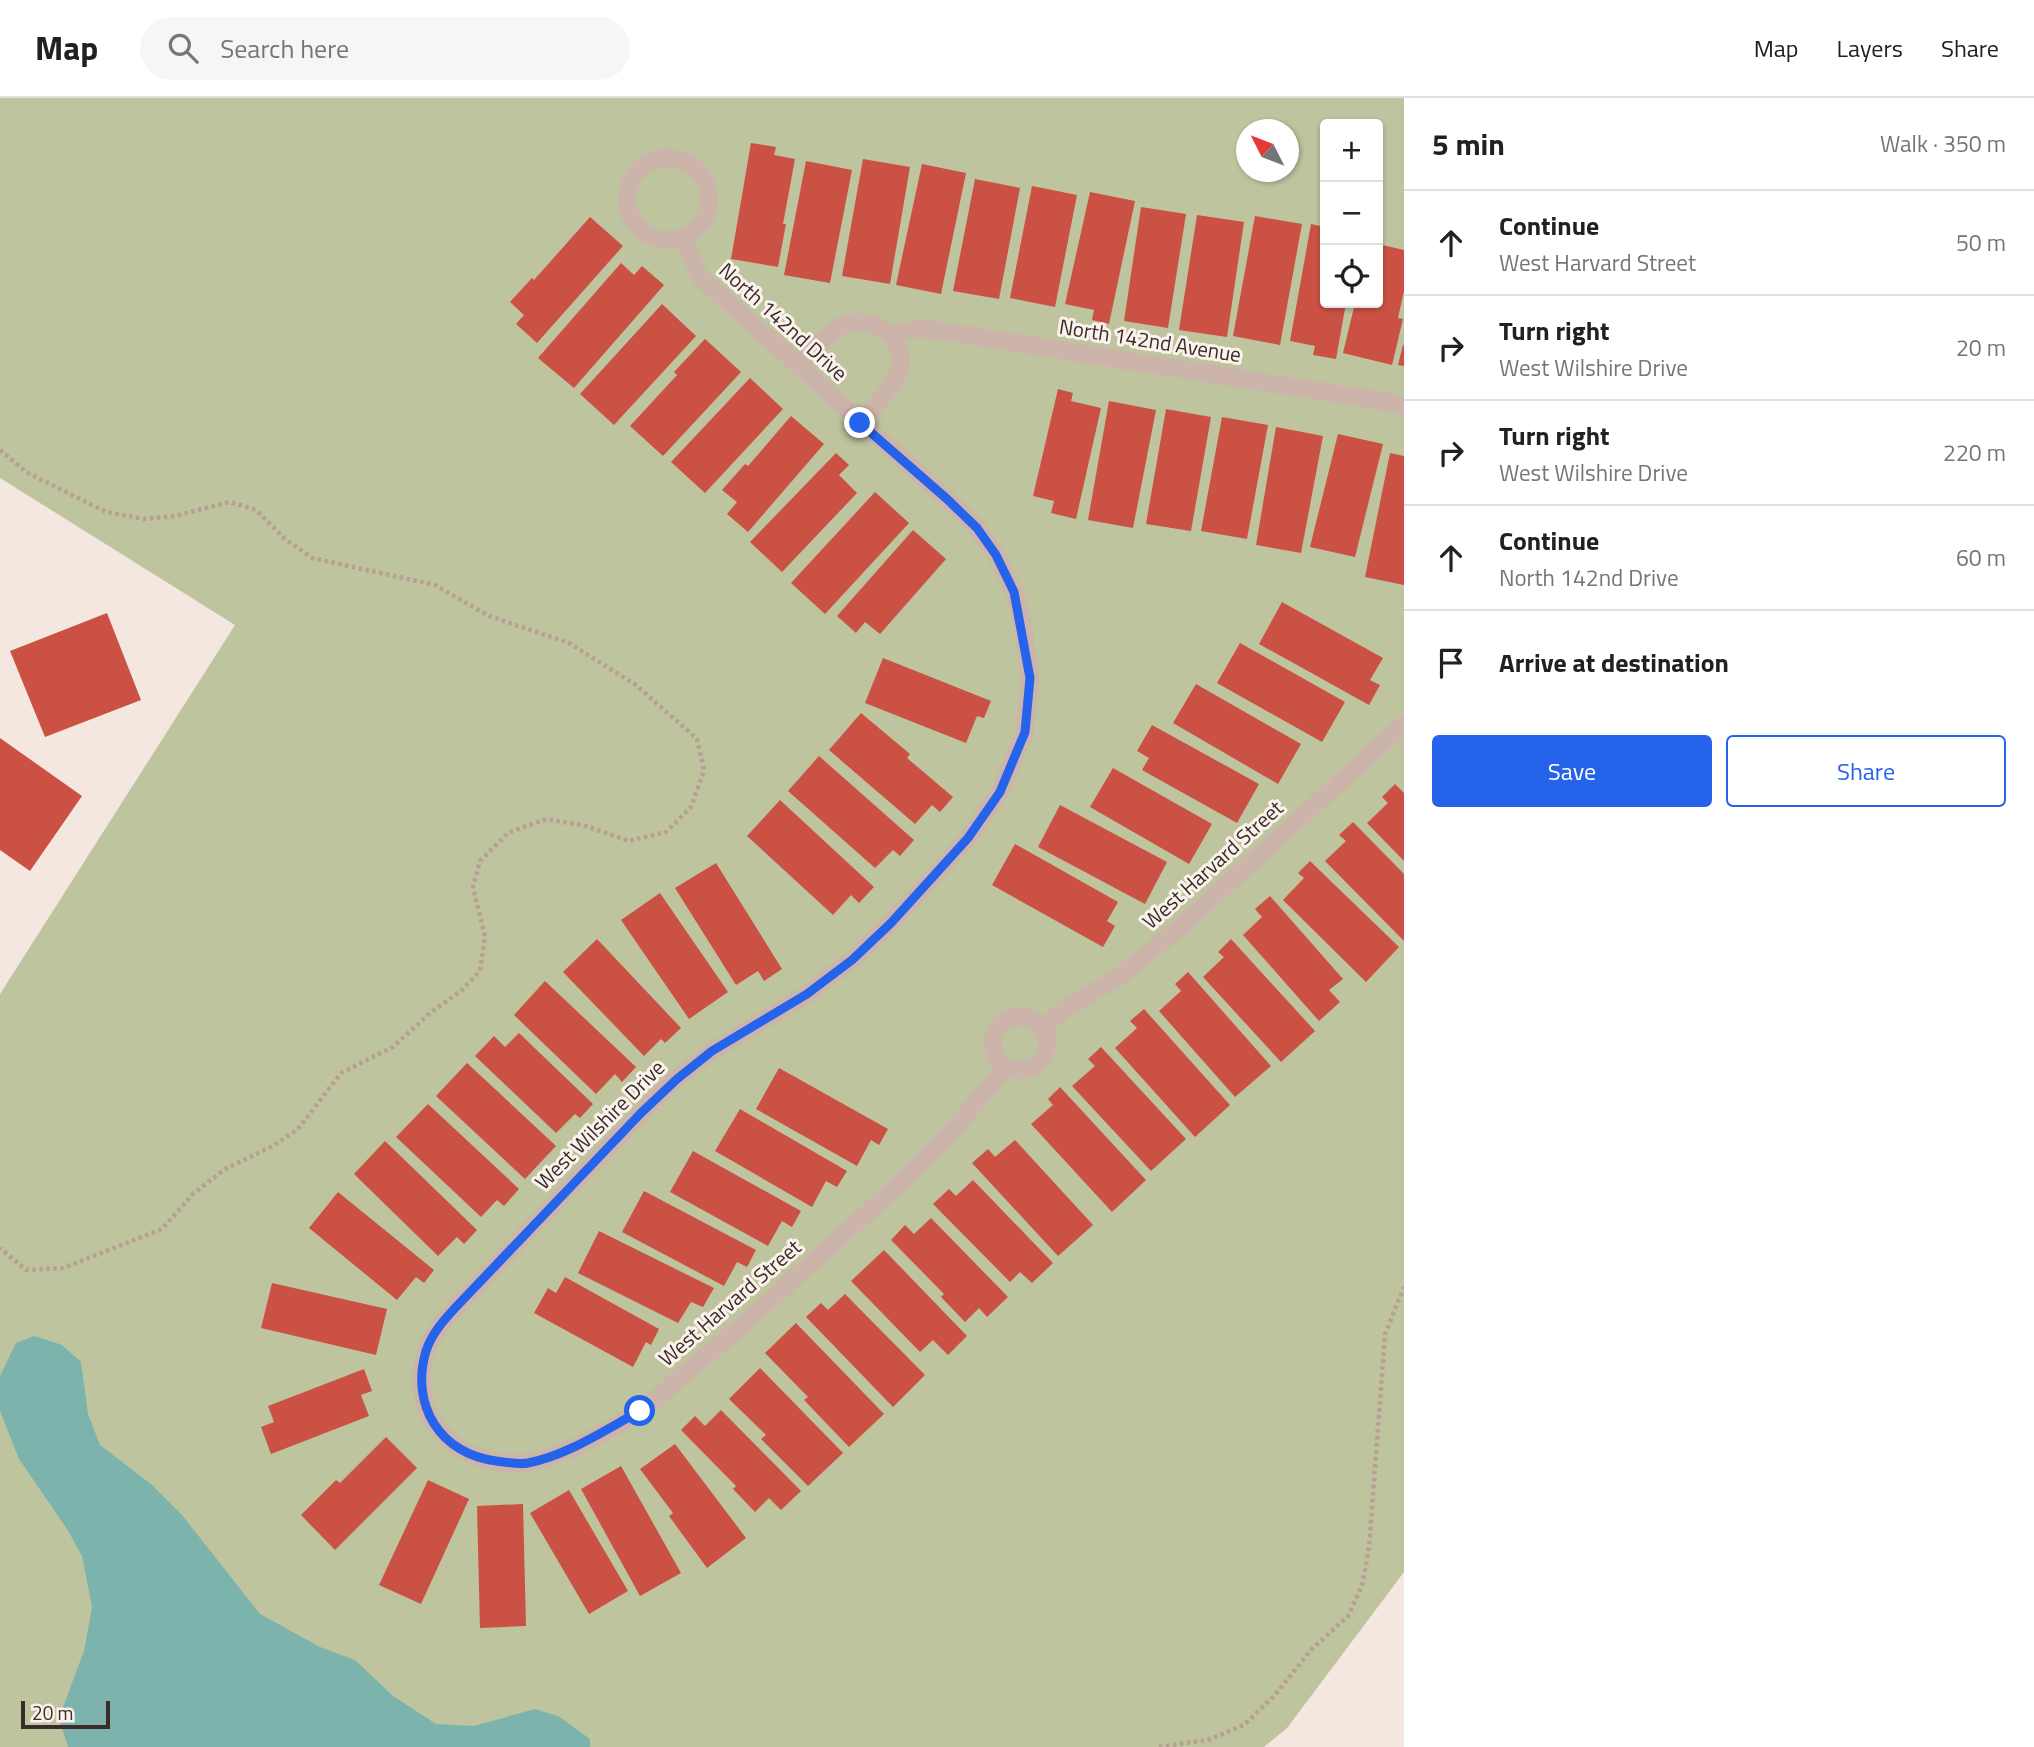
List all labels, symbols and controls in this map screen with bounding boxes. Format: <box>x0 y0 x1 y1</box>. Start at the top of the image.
search box <box>140 17 630 80</box>
text: Map <box>35 23 98 73</box>
icon: search <box>164 29 202 67</box>
text: Search here <box>220 29 349 68</box>
text: Map <box>1754 30 1799 66</box>
text: Layers <box>1837 30 1903 66</box>
text: Share <box>1941 30 1999 66</box>
north arrow <box>1236 119 1299 182</box>
map controls <box>1320 119 1383 308</box>
button: + <box>1320 119 1383 182</box>
text: 5 min <box>1432 121 1505 167</box>
text: Walk · 350 m <box>1880 126 2006 161</box>
button: − <box>1320 182 1383 245</box>
text: Continue <box>1499 206 1599 245</box>
icon: ahead <box>1432 224 1470 262</box>
text: 50 m <box>1956 225 2006 260</box>
button: locate <box>1320 245 1383 308</box>
text: West Harvard Street <box>1499 245 1696 280</box>
street label: North 142nd Drive <box>712 255 855 388</box>
street label: North 142nd Avenue <box>1057 310 1243 370</box>
text: Turn right <box>1499 311 1610 350</box>
icon: right <box>1432 329 1470 367</box>
text: 20 m <box>1956 330 2006 365</box>
text: West Wilshire Drive <box>1499 350 1688 385</box>
route end <box>844 407 875 438</box>
text: Turn right <box>1499 416 1610 455</box>
icon: right <box>1432 434 1470 472</box>
text: 220 m <box>1943 435 2006 470</box>
text: West Wilshire Drive <box>1499 455 1688 490</box>
text: Continue <box>1499 521 1599 560</box>
icon: ahead <box>1432 539 1470 577</box>
text: 60 m <box>1956 540 2006 575</box>
text: North 142nd Drive <box>1499 560 1679 595</box>
text: Arrive at destination <box>1499 643 1729 682</box>
icon: arrive <box>1432 644 1470 682</box>
button: Save <box>1432 735 1712 807</box>
button: Share <box>1726 735 2006 807</box>
street label: West Harvard Street <box>1135 792 1290 936</box>
street label: West Wilshire Drive <box>527 1052 672 1197</box>
street label: West Harvard Street <box>651 1231 808 1373</box>
route start <box>624 1395 655 1426</box>
scale bar <box>21 1698 110 1730</box>
text: 20 m <box>32 1698 73 1727</box>

